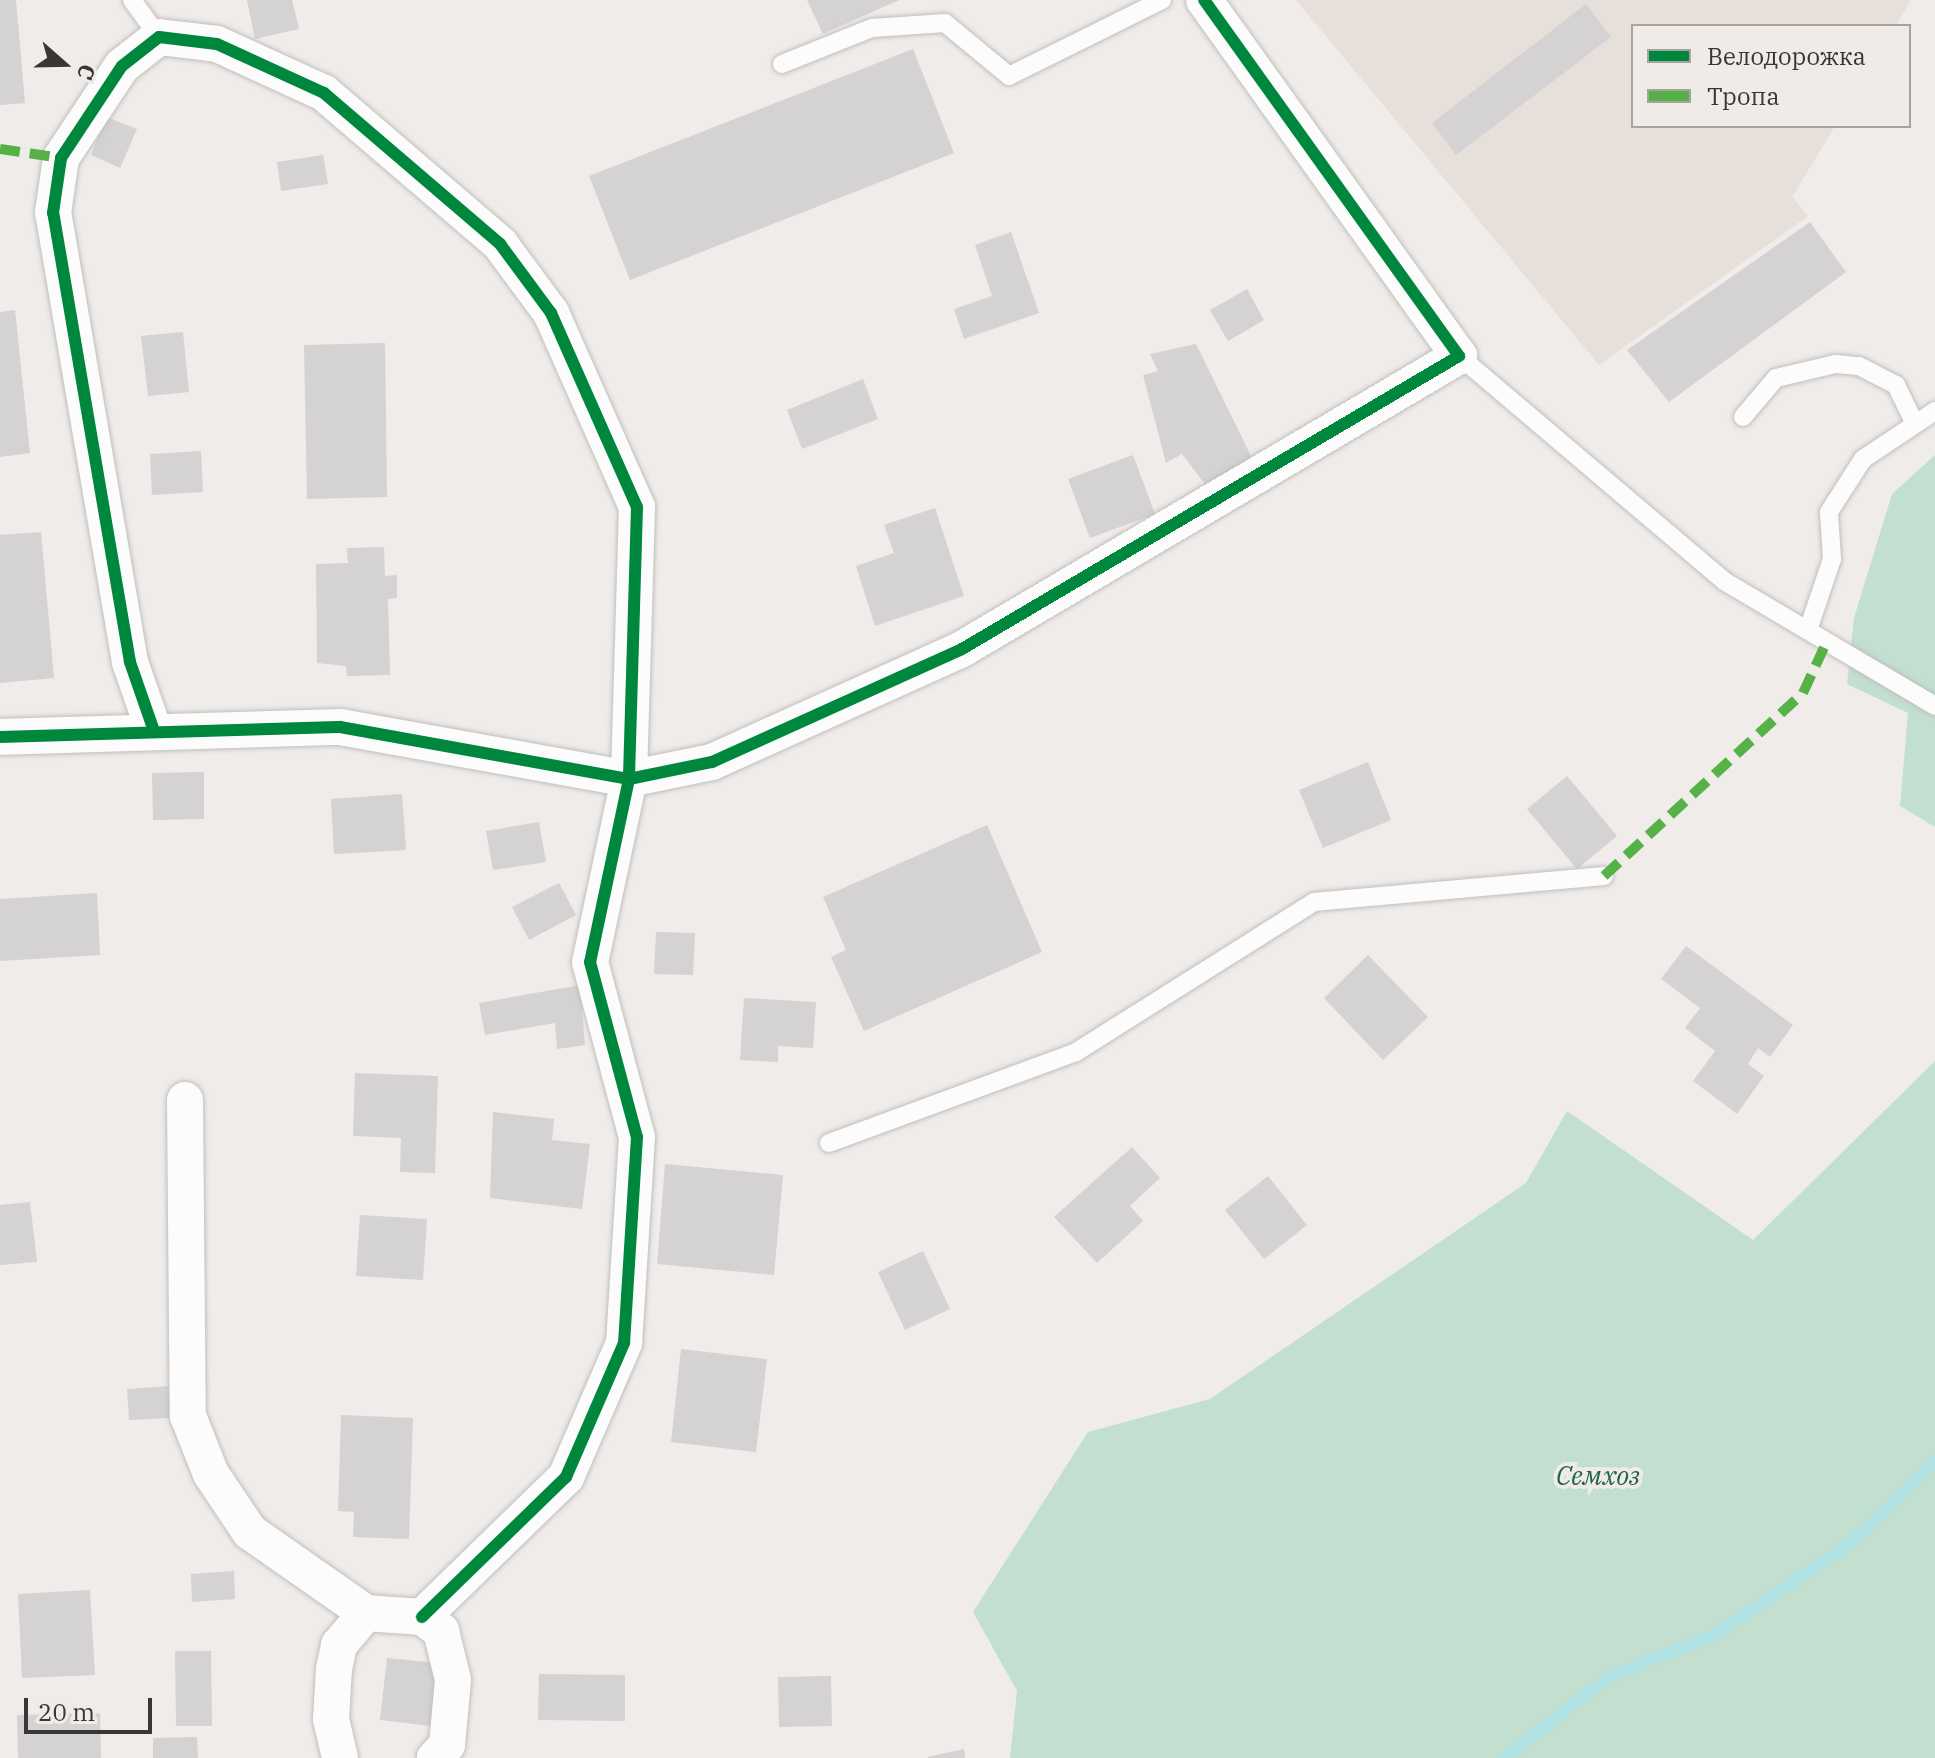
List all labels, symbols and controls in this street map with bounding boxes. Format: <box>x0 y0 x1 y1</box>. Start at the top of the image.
north arrow <box>24 24 104 104</box>
legend <box>1631 24 1911 128</box>
text: Велодорожка <box>1707 40 1866 72</box>
text: С <box>71 61 103 84</box>
text: Тропа <box>1707 80 1779 112</box>
park label: Семхоз <box>1556 1460 1640 1492</box>
scale bar <box>28 1682 156 1732</box>
text: 20 m <box>38 1696 95 1728</box>

